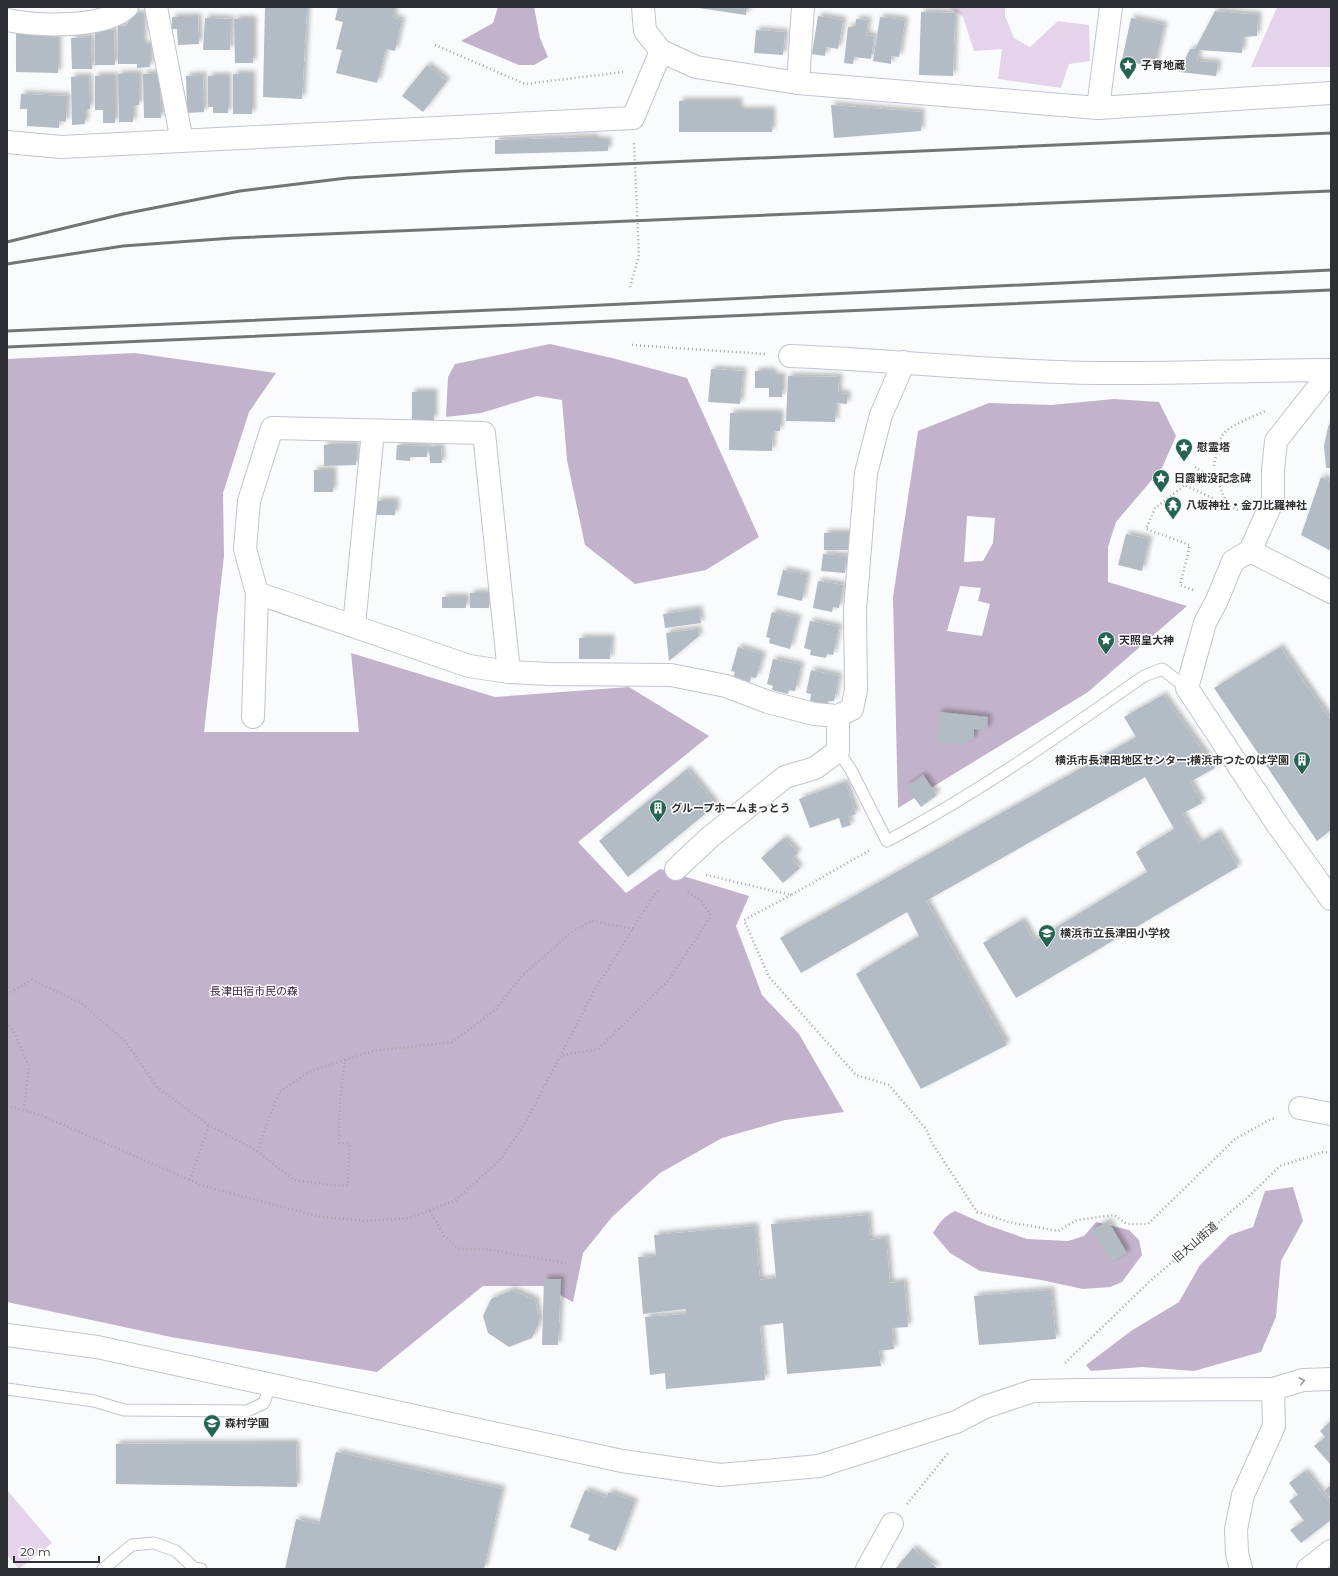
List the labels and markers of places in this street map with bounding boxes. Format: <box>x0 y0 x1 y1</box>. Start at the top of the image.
place icon: 子育地蔵 <box>1118 55 1138 80</box>
place label: 子育地蔵 <box>1141 58 1185 72</box>
place icon: 慰霊塔 <box>1174 437 1194 462</box>
place label: 慰霊塔 <box>1197 440 1230 454</box>
place icon: 日露戦没記念碑 <box>1151 468 1171 493</box>
place label: 日露戦没記念碑 <box>1174 471 1251 485</box>
temple icon: 八坂神社・金刀比羅神社 <box>1163 495 1183 520</box>
place label: 八坂神社・金刀比羅神社 <box>1186 498 1307 512</box>
place icon: 天照皇大神 <box>1096 630 1116 655</box>
place label: 天照皇大神 <box>1119 633 1174 647</box>
building icon: 横浜市長津田地区センター;横浜市つたのは学園 <box>1292 750 1312 775</box>
place label: 横浜市長津田地区センター;横浜市つたのは学園 <box>1055 753 1289 767</box>
building icon: グループホームまっとう <box>648 798 668 823</box>
place label: グループホームまっとう <box>671 801 791 815</box>
school or university icon: 横浜市立長津田小学校 <box>1037 923 1057 948</box>
place label: 横浜市立長津田小学校 <box>1060 926 1170 940</box>
school or university icon: 森村学園 <box>202 1413 222 1438</box>
place label: 森村学園 <box>225 1416 269 1430</box>

